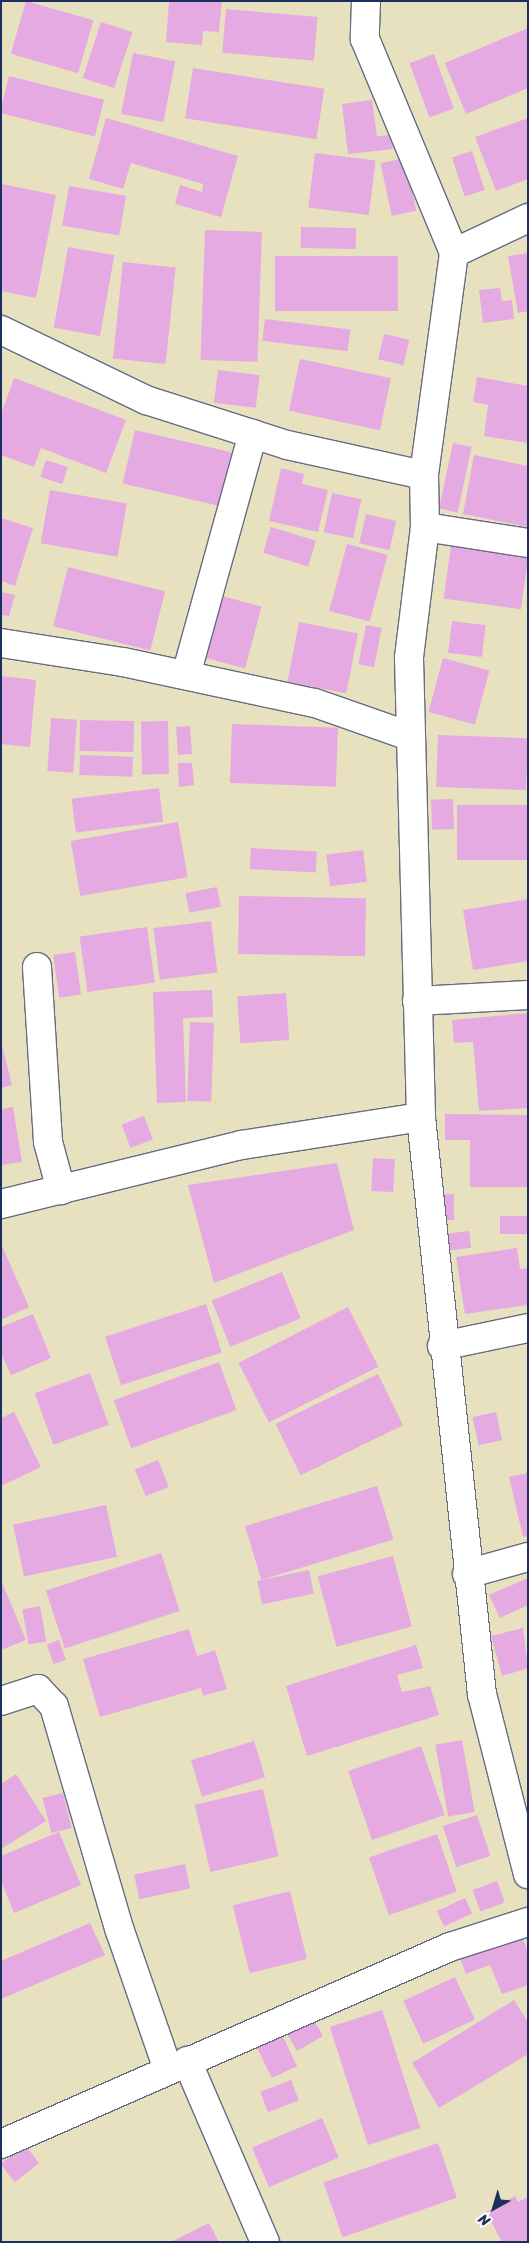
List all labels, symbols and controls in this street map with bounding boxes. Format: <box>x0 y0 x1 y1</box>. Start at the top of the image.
north arrow <box>469 2183 519 2233</box>
text: N <box>473 2207 496 2233</box>

